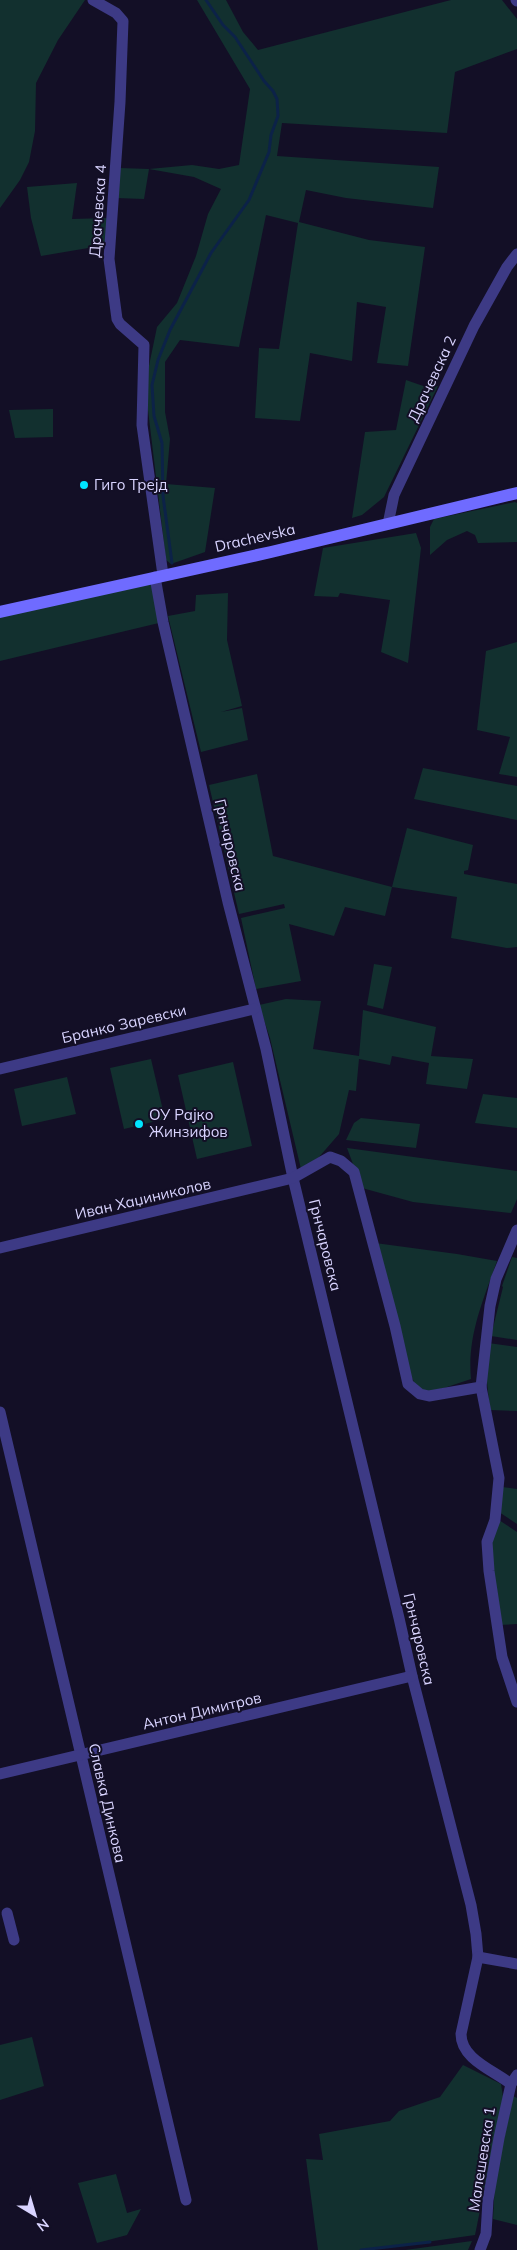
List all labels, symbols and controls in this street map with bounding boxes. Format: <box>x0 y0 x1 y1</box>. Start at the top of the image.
street label: Драчевска 4 <box>85 164 110 258</box>
street label: Драчевска 2 <box>403 333 460 425</box>
place label: Гиго Трејд <box>94 475 168 494</box>
marker: Гиго Трејд <box>78 479 90 491</box>
street label: Drachevska <box>213 519 297 556</box>
street label: Грнчаровска <box>211 797 250 893</box>
street label: Бранко Заревски <box>60 1000 188 1047</box>
place label: ОУ Рајко Жинзифов <box>149 1105 228 1141</box>
marker: ОУ Рајко Жинзифов <box>133 1118 145 1130</box>
street label: Иван Хаџиниколов <box>73 1174 213 1223</box>
street label: Грнчаровска <box>305 1197 346 1293</box>
street label: Грнчаровска <box>400 1591 439 1687</box>
street label: Антон Димитров <box>141 1688 263 1733</box>
street label: Славка Динкова <box>85 1741 130 1864</box>
street label: Малешевска 1 <box>464 2105 499 2213</box>
north arrow <box>10 2190 60 2240</box>
text: N <box>33 2215 53 2236</box>

